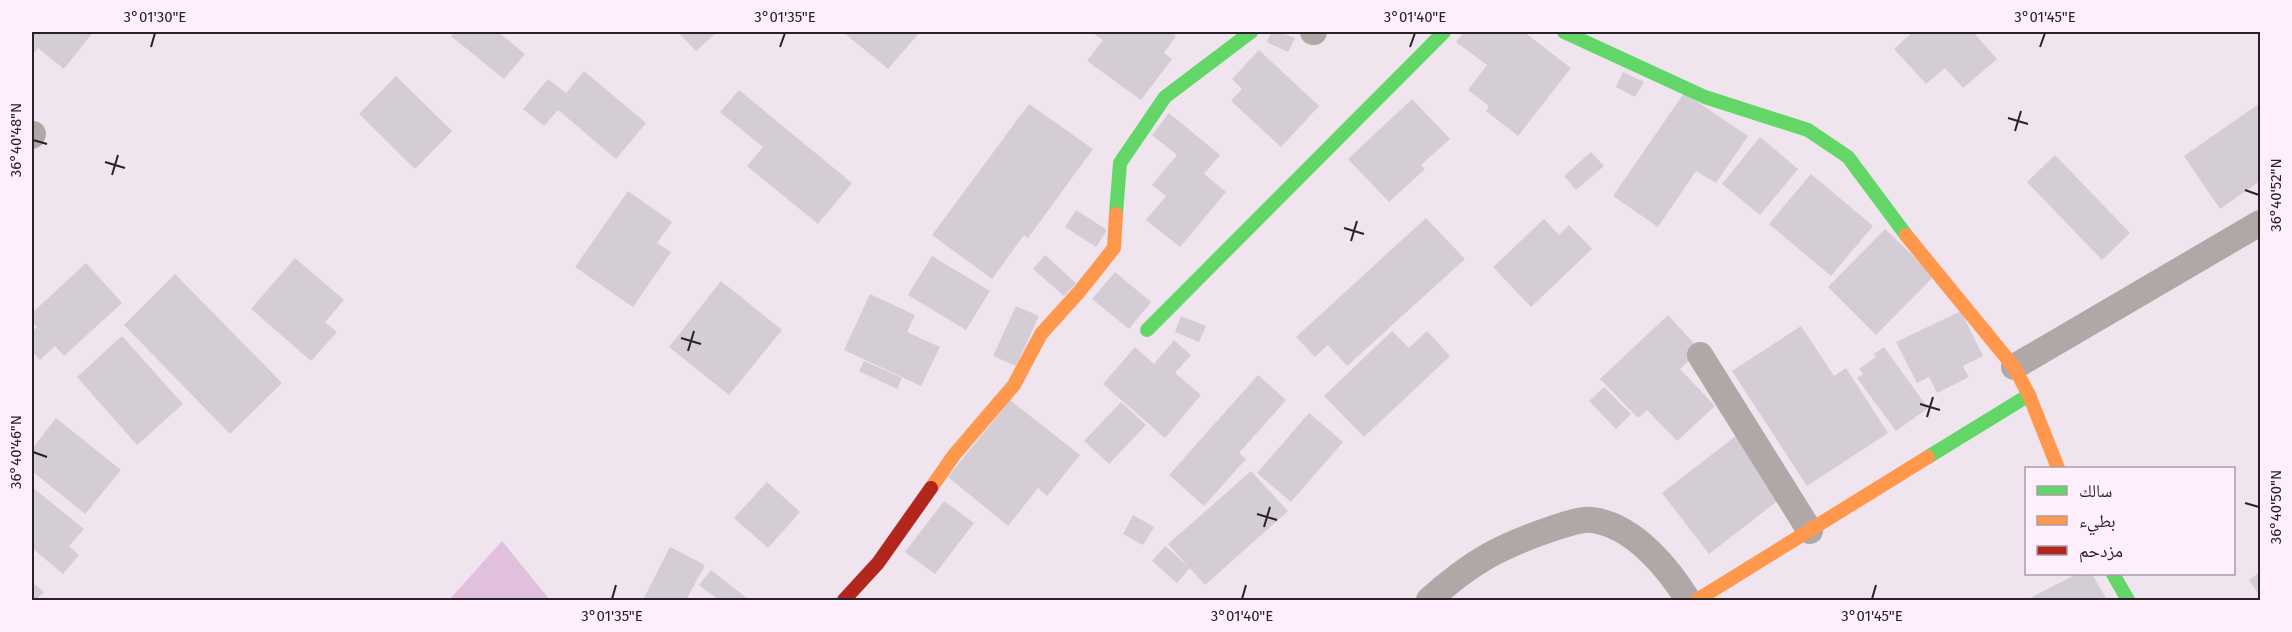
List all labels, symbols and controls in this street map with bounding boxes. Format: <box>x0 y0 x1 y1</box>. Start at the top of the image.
text: 3°01'30"E <box>124 8 186 26</box>
text: 3°01'35"E <box>754 8 816 26</box>
text: 3°01'40"E <box>1384 8 1446 26</box>
text: 3°01'45"E <box>2014 8 2076 26</box>
text: 36°40'48"N <box>7 103 25 177</box>
text: 36°40'52"N <box>2267 158 2285 232</box>
text: 36°40'46"N <box>7 415 25 489</box>
legend <box>2025 467 2235 575</box>
text: 36°40'50"N <box>2267 470 2285 544</box>
text: سالك <box>2079 480 2112 502</box>
text: بطيء <box>2079 510 2116 536</box>
text: مزدحم <box>2079 540 2123 563</box>
text: 3°01'35"E <box>581 607 643 625</box>
text: 3°01'40"E <box>1211 607 1273 625</box>
text: 3°01'45"E <box>1841 607 1903 625</box>

